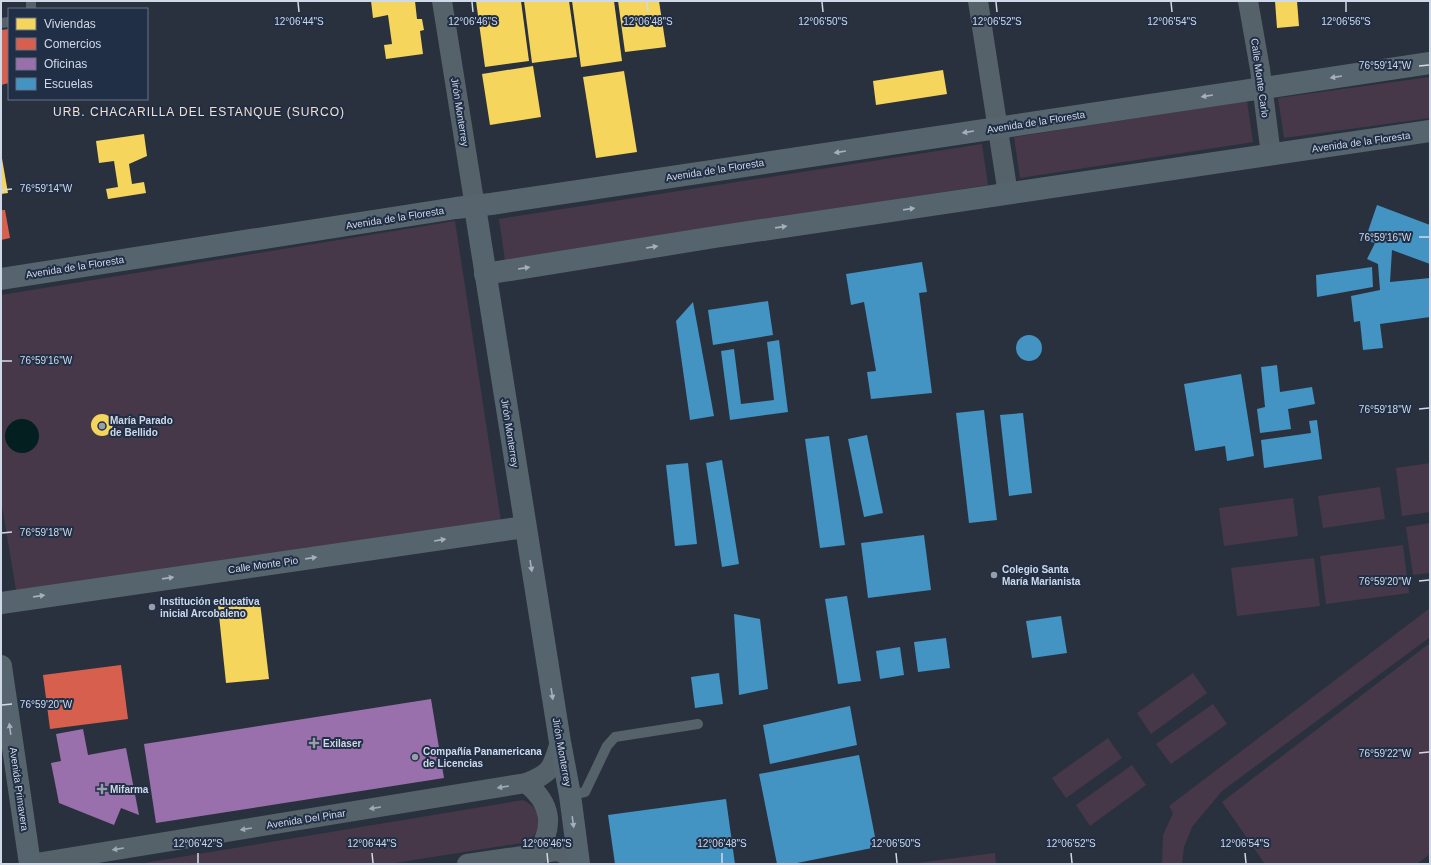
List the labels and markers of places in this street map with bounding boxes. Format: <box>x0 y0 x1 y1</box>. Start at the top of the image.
place label: María Parado de Bellido <box>110 415 173 438</box>
marker: María Parado de Bellido <box>97 421 107 431</box>
place label: Colegio Santa María Marianista <box>1002 564 1081 587</box>
marker: Colegio Santa María Marianista <box>989 570 999 580</box>
place label: Institución educativa inicial Arcobaleno <box>160 596 260 619</box>
marker: Institución educativa inicial Arcobaleno <box>147 602 157 612</box>
marker: Exilaser <box>308 737 320 749</box>
place label: Exilaser <box>323 738 361 749</box>
place label: Compañía Panamericana de Licencias <box>423 746 542 769</box>
marker: Compañía Panamericana de Licencias <box>410 752 420 762</box>
marker: Mifarma <box>97 784 107 794</box>
place label: Mifarma <box>110 784 149 795</box>

